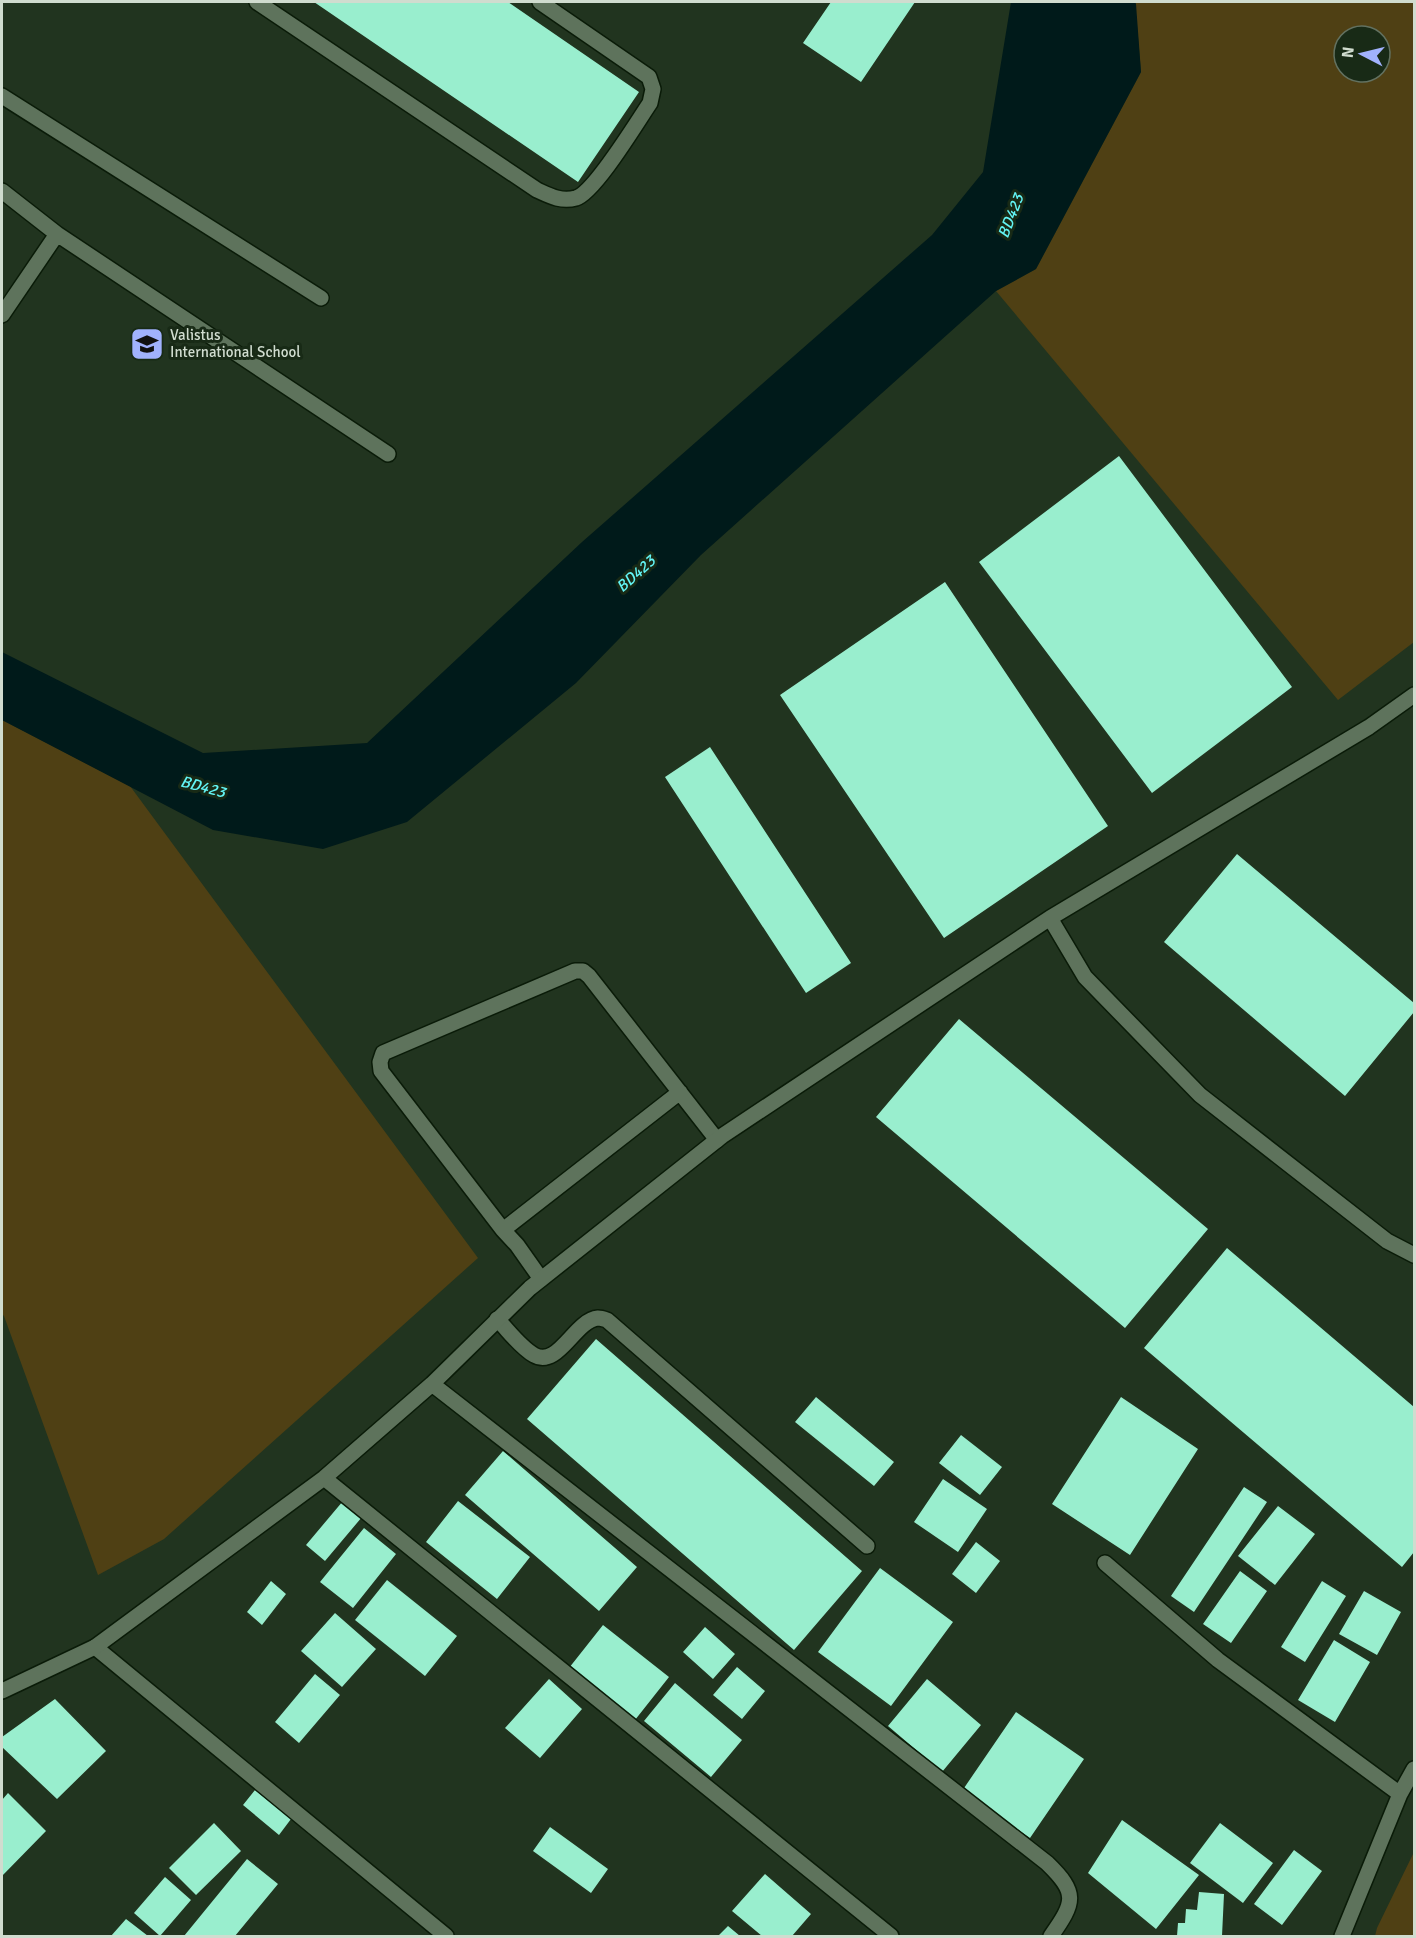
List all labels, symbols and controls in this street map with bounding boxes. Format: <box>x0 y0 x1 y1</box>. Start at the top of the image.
north arrow <box>1332 24 1392 84</box>
text: N <box>1338 46 1359 59</box>
water label: BD423 <box>993 190 1029 241</box>
school or university icon: Valistus International School <box>129 326 165 362</box>
place label: Valistus International School <box>170 326 301 361</box>
water label: BD423 <box>612 550 661 597</box>
water label: BD423 <box>178 771 229 803</box>

